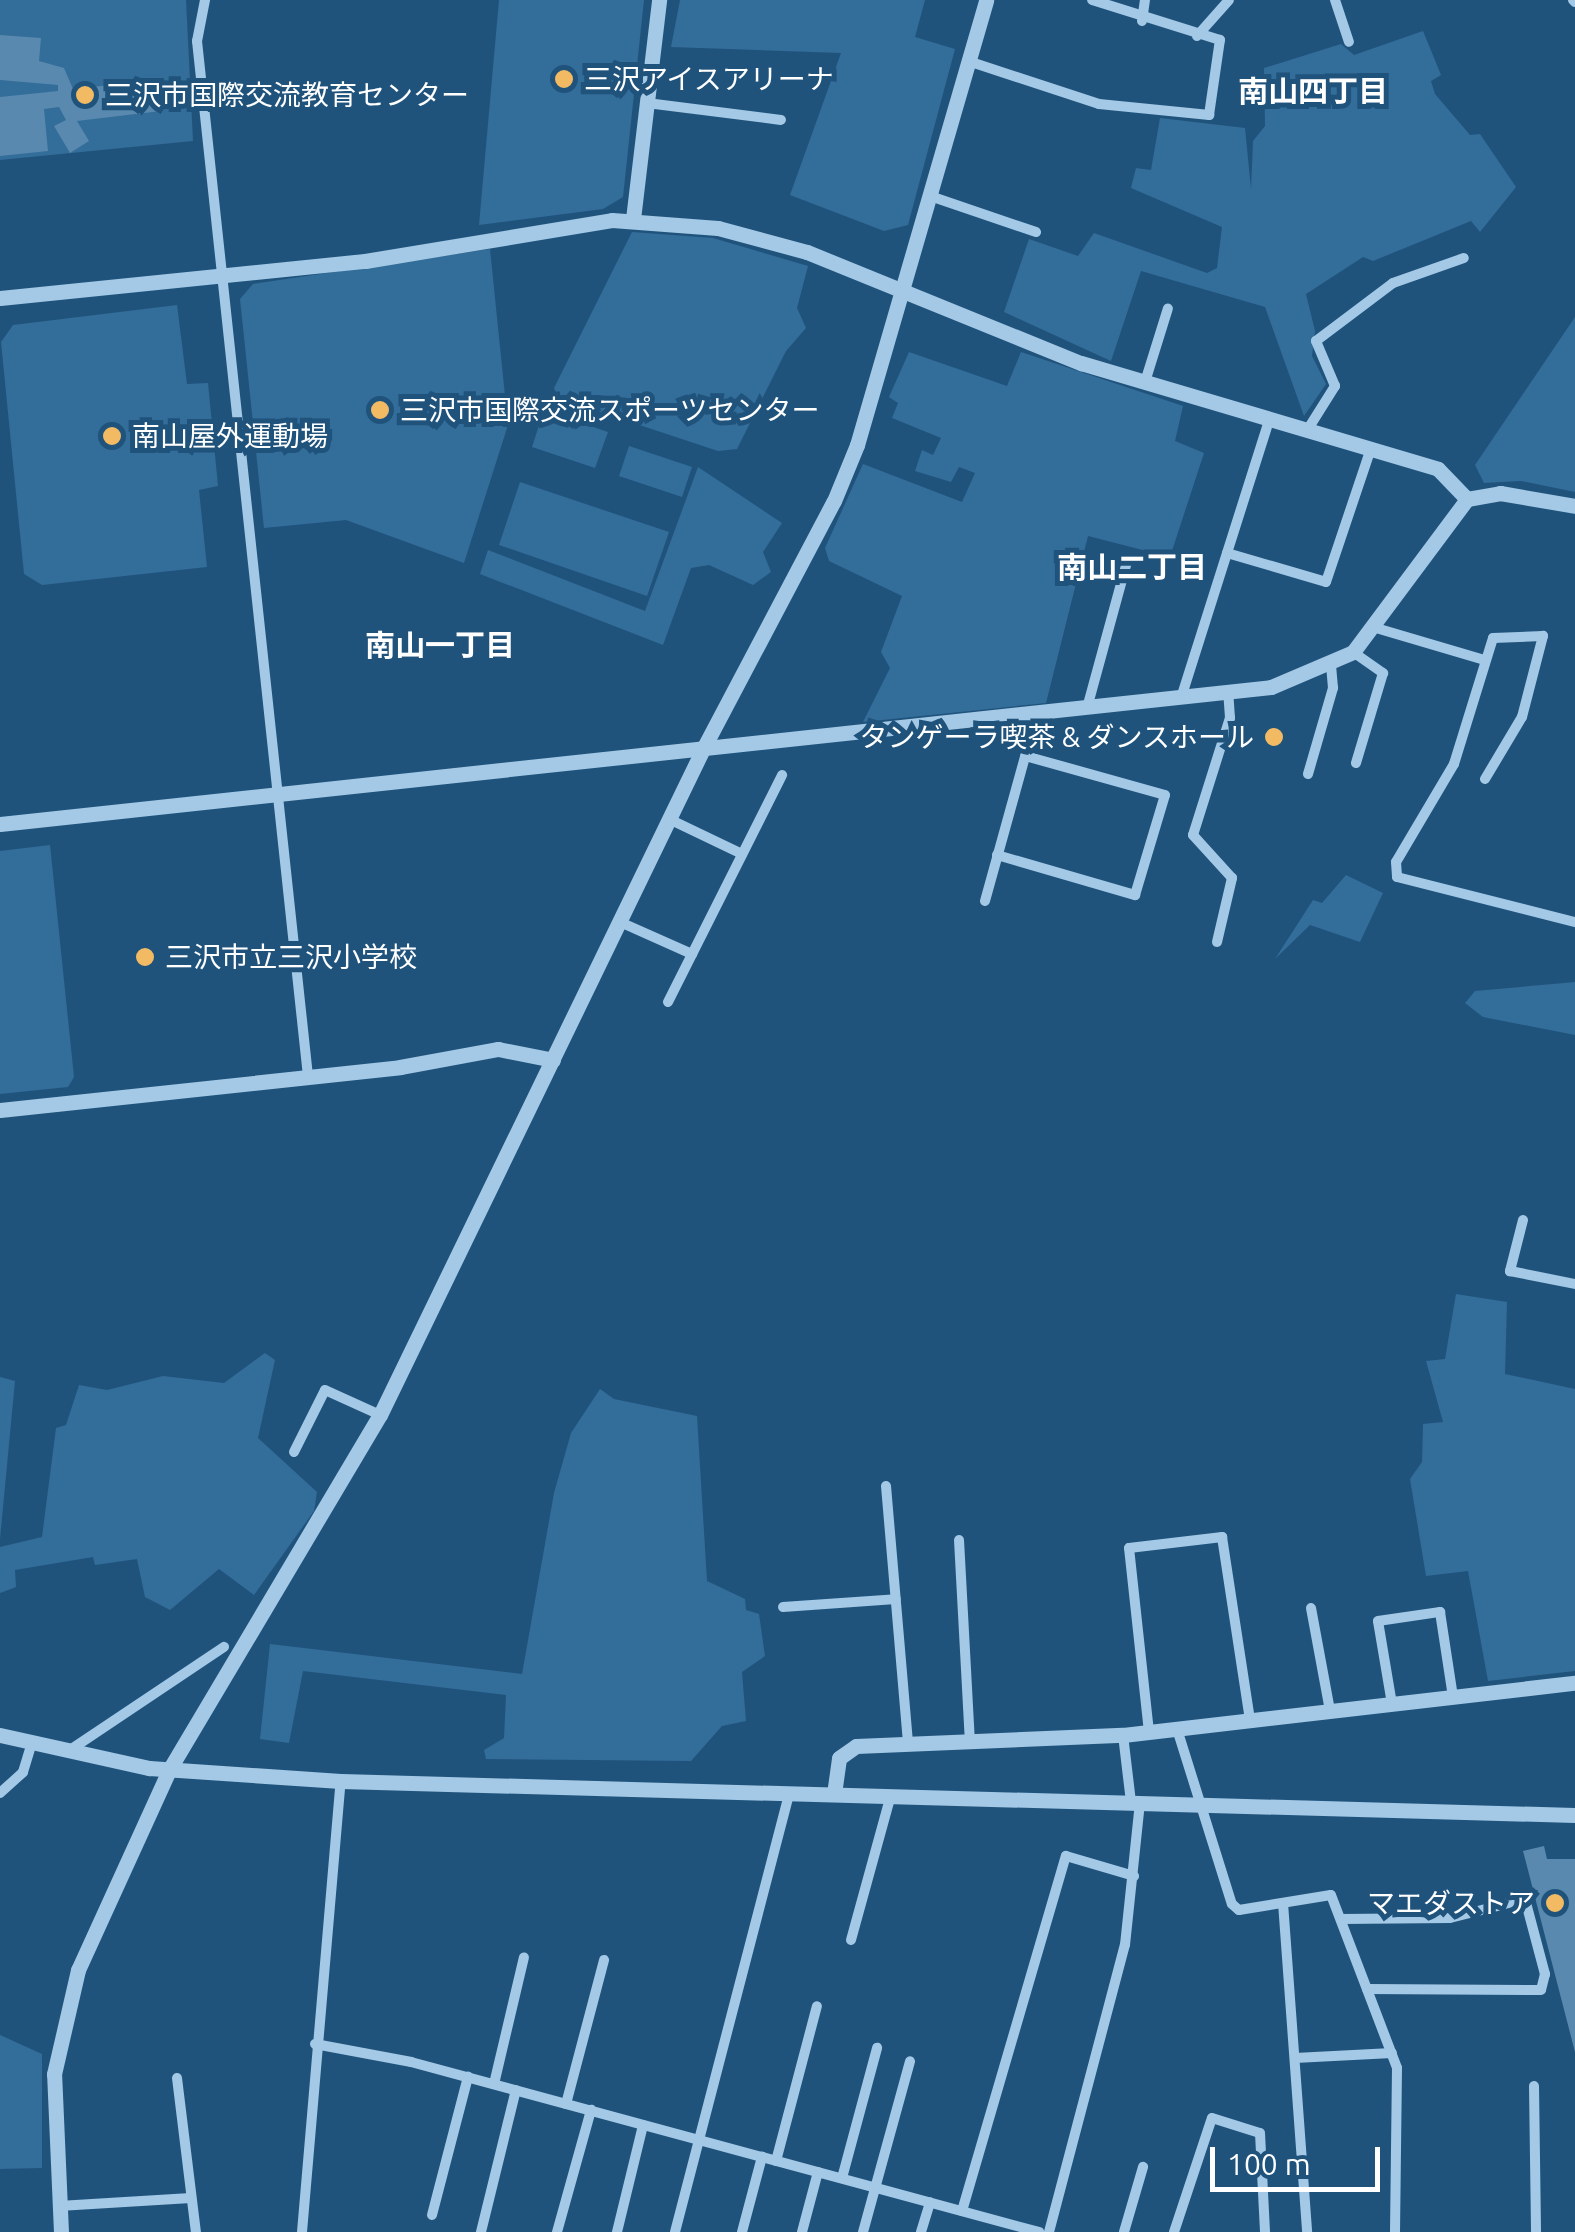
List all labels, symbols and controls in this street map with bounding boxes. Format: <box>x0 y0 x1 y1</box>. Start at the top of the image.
place label: 三沢アイスアリーナ <box>584 62 836 96</box>
marker: 三沢アイスアリーナ <box>553 68 575 90</box>
district label: 南山四丁目 <box>1238 73 1388 109</box>
place label: 三沢市国際交流教育センター <box>105 78 469 112</box>
marker: 三沢市国際交流教育センター <box>74 84 96 106</box>
place label: 三沢市国際交流スポーツセンター <box>400 393 820 427</box>
marker: 三沢市国際交流スポーツセンター <box>369 399 391 421</box>
place label: 南山屋外運動場 <box>132 419 328 453</box>
marker: 南山屋外運動場 <box>101 425 123 447</box>
district label: 南山二丁目 <box>1057 549 1207 585</box>
district label: 南山一丁目 <box>365 627 515 663</box>
place label: タンゲーラ喫茶 & ダンスホール <box>859 720 1254 754</box>
marker: タンゲーラ喫茶 & ダンスホール <box>1263 726 1285 748</box>
place label: 三沢市立三沢小学校 <box>165 940 417 974</box>
marker: 三沢市立三沢小学校 <box>134 946 156 968</box>
place label: マエダストア <box>1367 1886 1535 1920</box>
marker: マエダストア <box>1544 1892 1566 1914</box>
scale bar <box>1215 2127 1385 2189</box>
text: 100 m <box>1227 2147 1311 2181</box>

